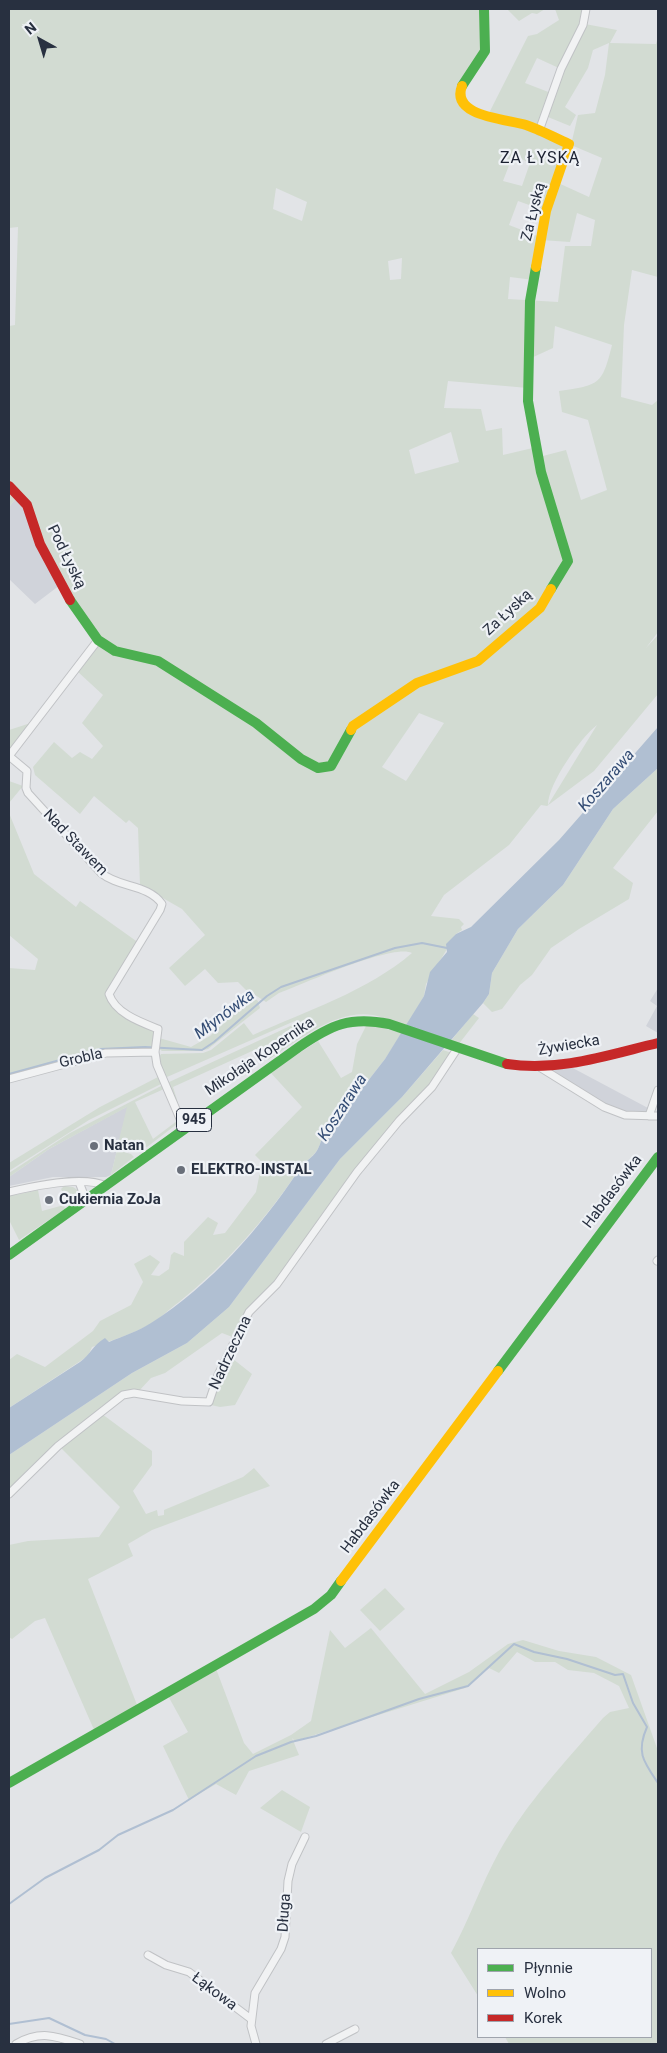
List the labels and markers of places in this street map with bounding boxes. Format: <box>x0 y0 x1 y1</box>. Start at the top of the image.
place label: Natan <box>104 1137 144 1155</box>
marker: Natan <box>88 1140 100 1152</box>
place label: ELEKTRO-INSTAL <box>191 1161 312 1179</box>
marker: ELEKTRO-INSTAL <box>175 1164 187 1176</box>
place label: Cukiernia ZoJa <box>59 1191 161 1209</box>
marker: Cukiernia ZoJa <box>43 1194 55 1206</box>

